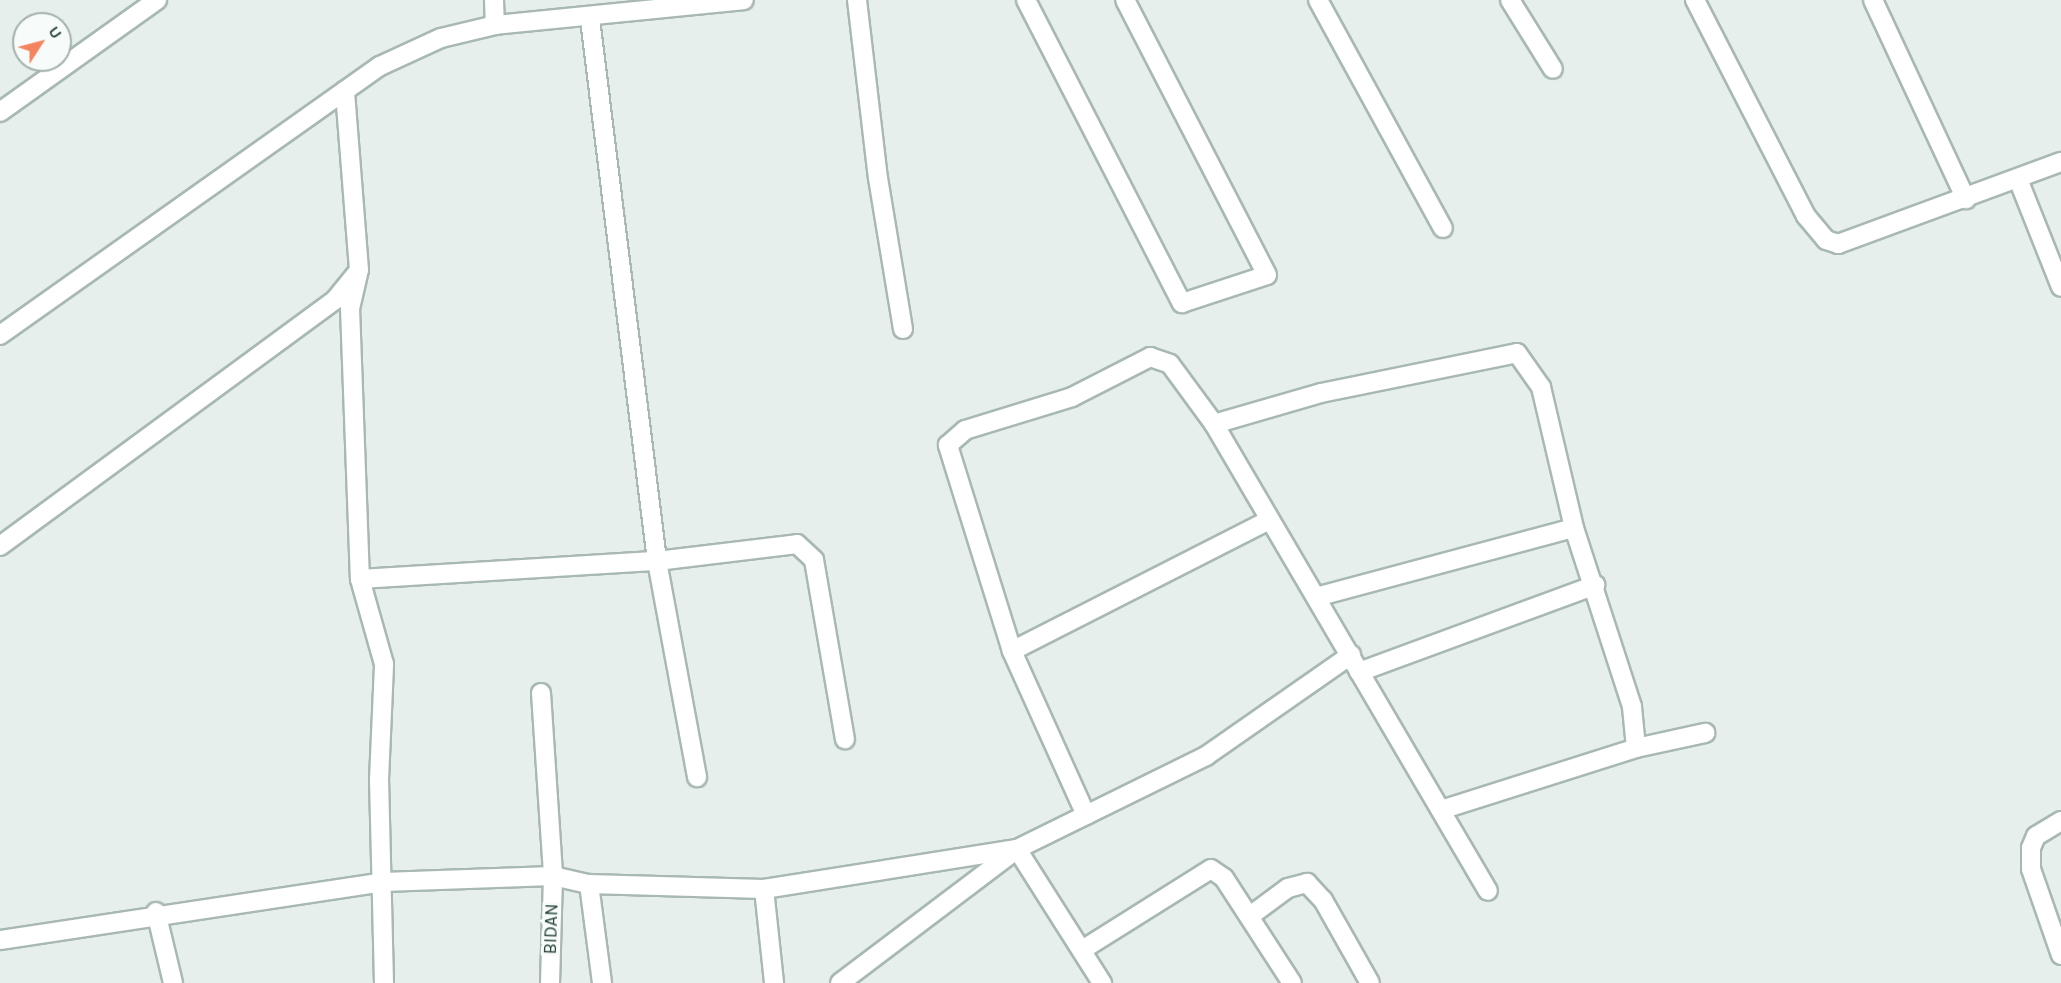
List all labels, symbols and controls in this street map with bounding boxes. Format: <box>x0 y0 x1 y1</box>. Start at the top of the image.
north arrow <box>12 12 72 72</box>
text: U <box>44 22 66 42</box>
street label: BIDAN <box>539 903 563 955</box>

